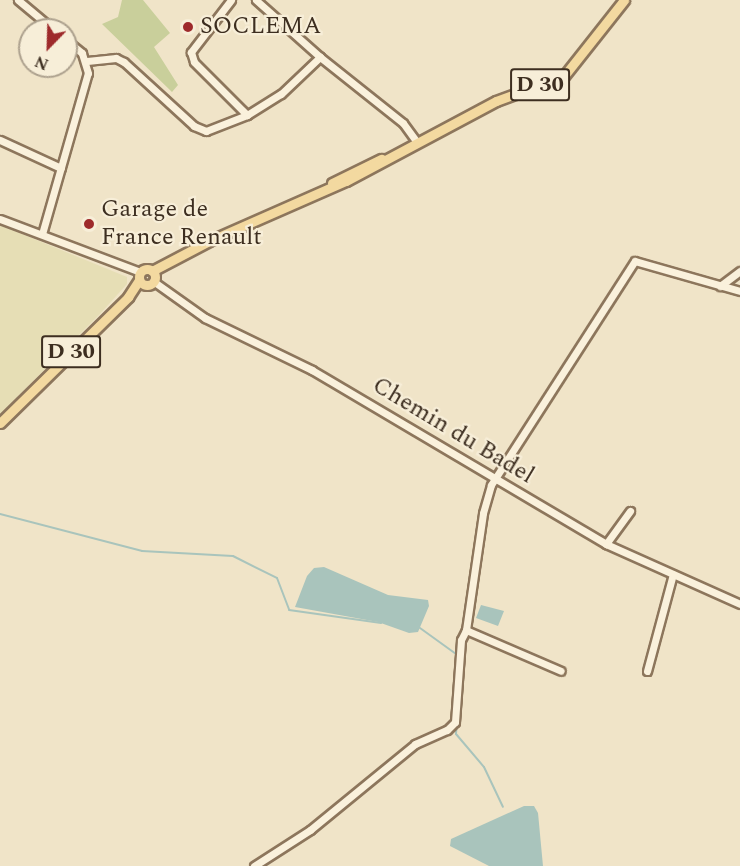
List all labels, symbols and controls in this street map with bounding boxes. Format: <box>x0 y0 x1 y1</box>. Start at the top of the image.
place label: SOCLEMA <box>200 13 321 41</box>
north arrow <box>18 18 78 78</box>
marker: SOCLEMA <box>181 20 195 34</box>
text: N <box>31 49 52 76</box>
road number: D 30 <box>510 66 570 104</box>
place label: Garage de France Renault <box>101 196 262 252</box>
marker: Garage de France Renault <box>82 217 96 231</box>
road number: D 30 <box>41 333 101 371</box>
street label: Chemin du Badel <box>367 371 539 491</box>

